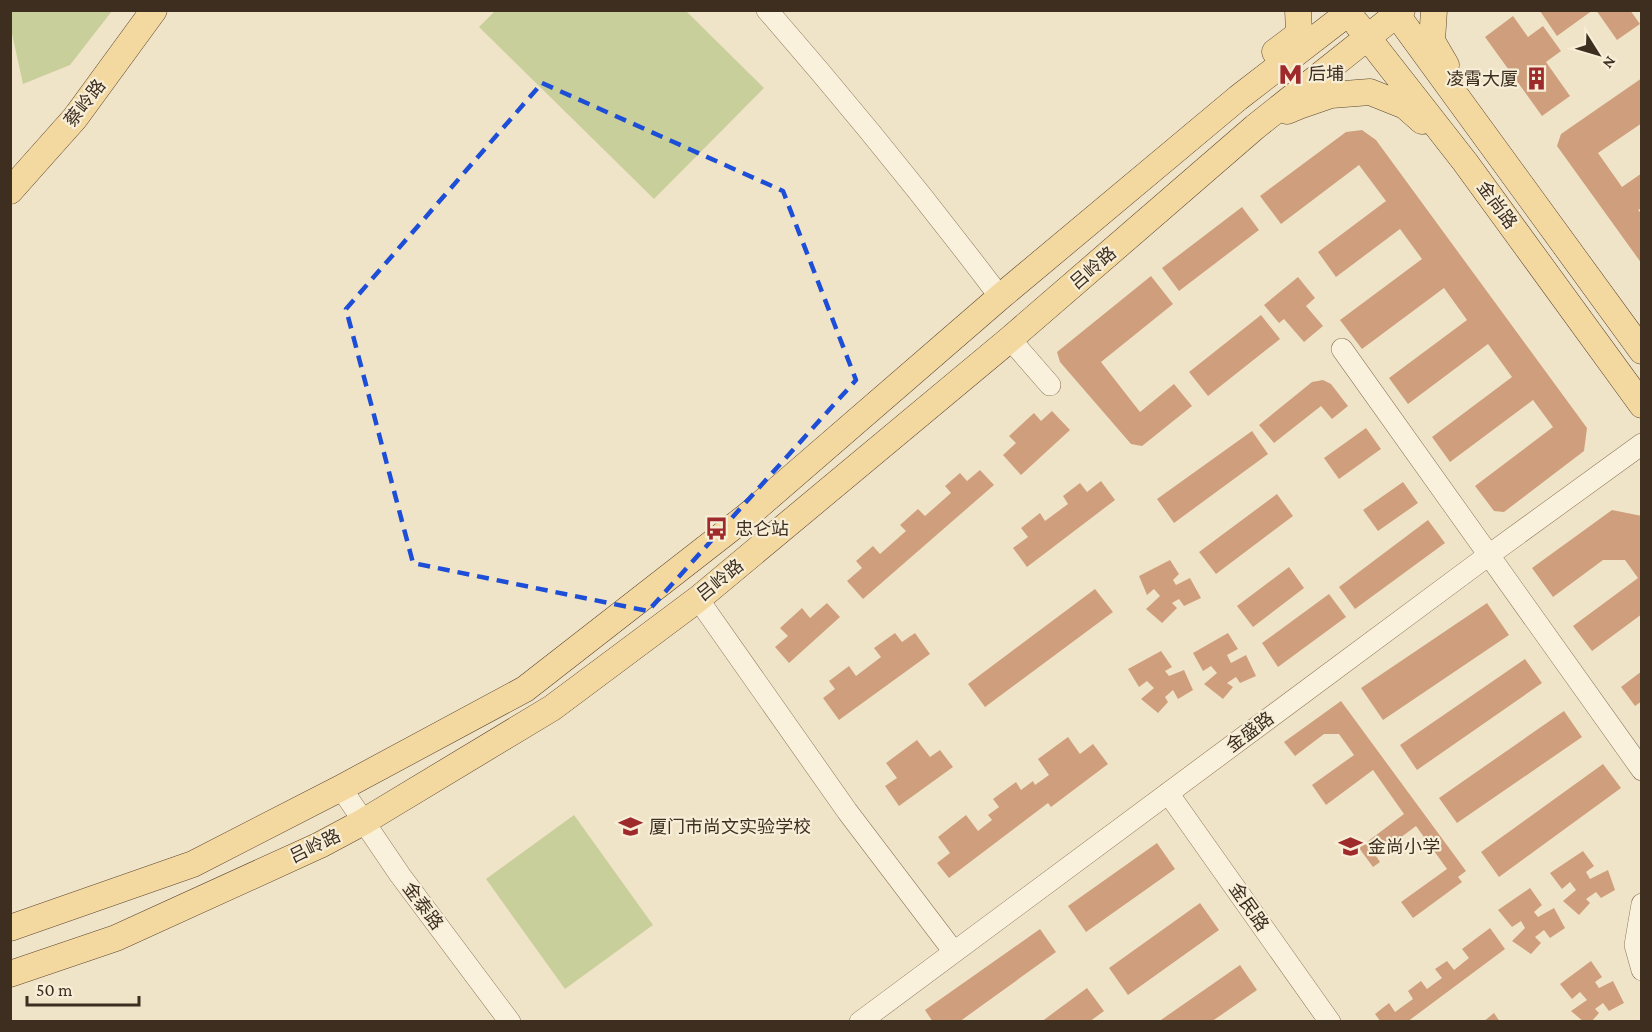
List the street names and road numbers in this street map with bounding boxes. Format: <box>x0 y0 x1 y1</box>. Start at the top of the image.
street label: 蔡岭路 <box>60 76 110 130</box>
street label: 金尚路 <box>1473 177 1521 233</box>
street label: 吕岭路 <box>1066 243 1120 293</box>
street label: 吕岭路 <box>693 555 747 605</box>
street label: 金盛路 <box>1222 708 1278 756</box>
street label: 吕岭路 <box>286 825 344 867</box>
street label: 金泰路 <box>399 878 447 934</box>
street label: 金民路 <box>1225 879 1273 935</box>

